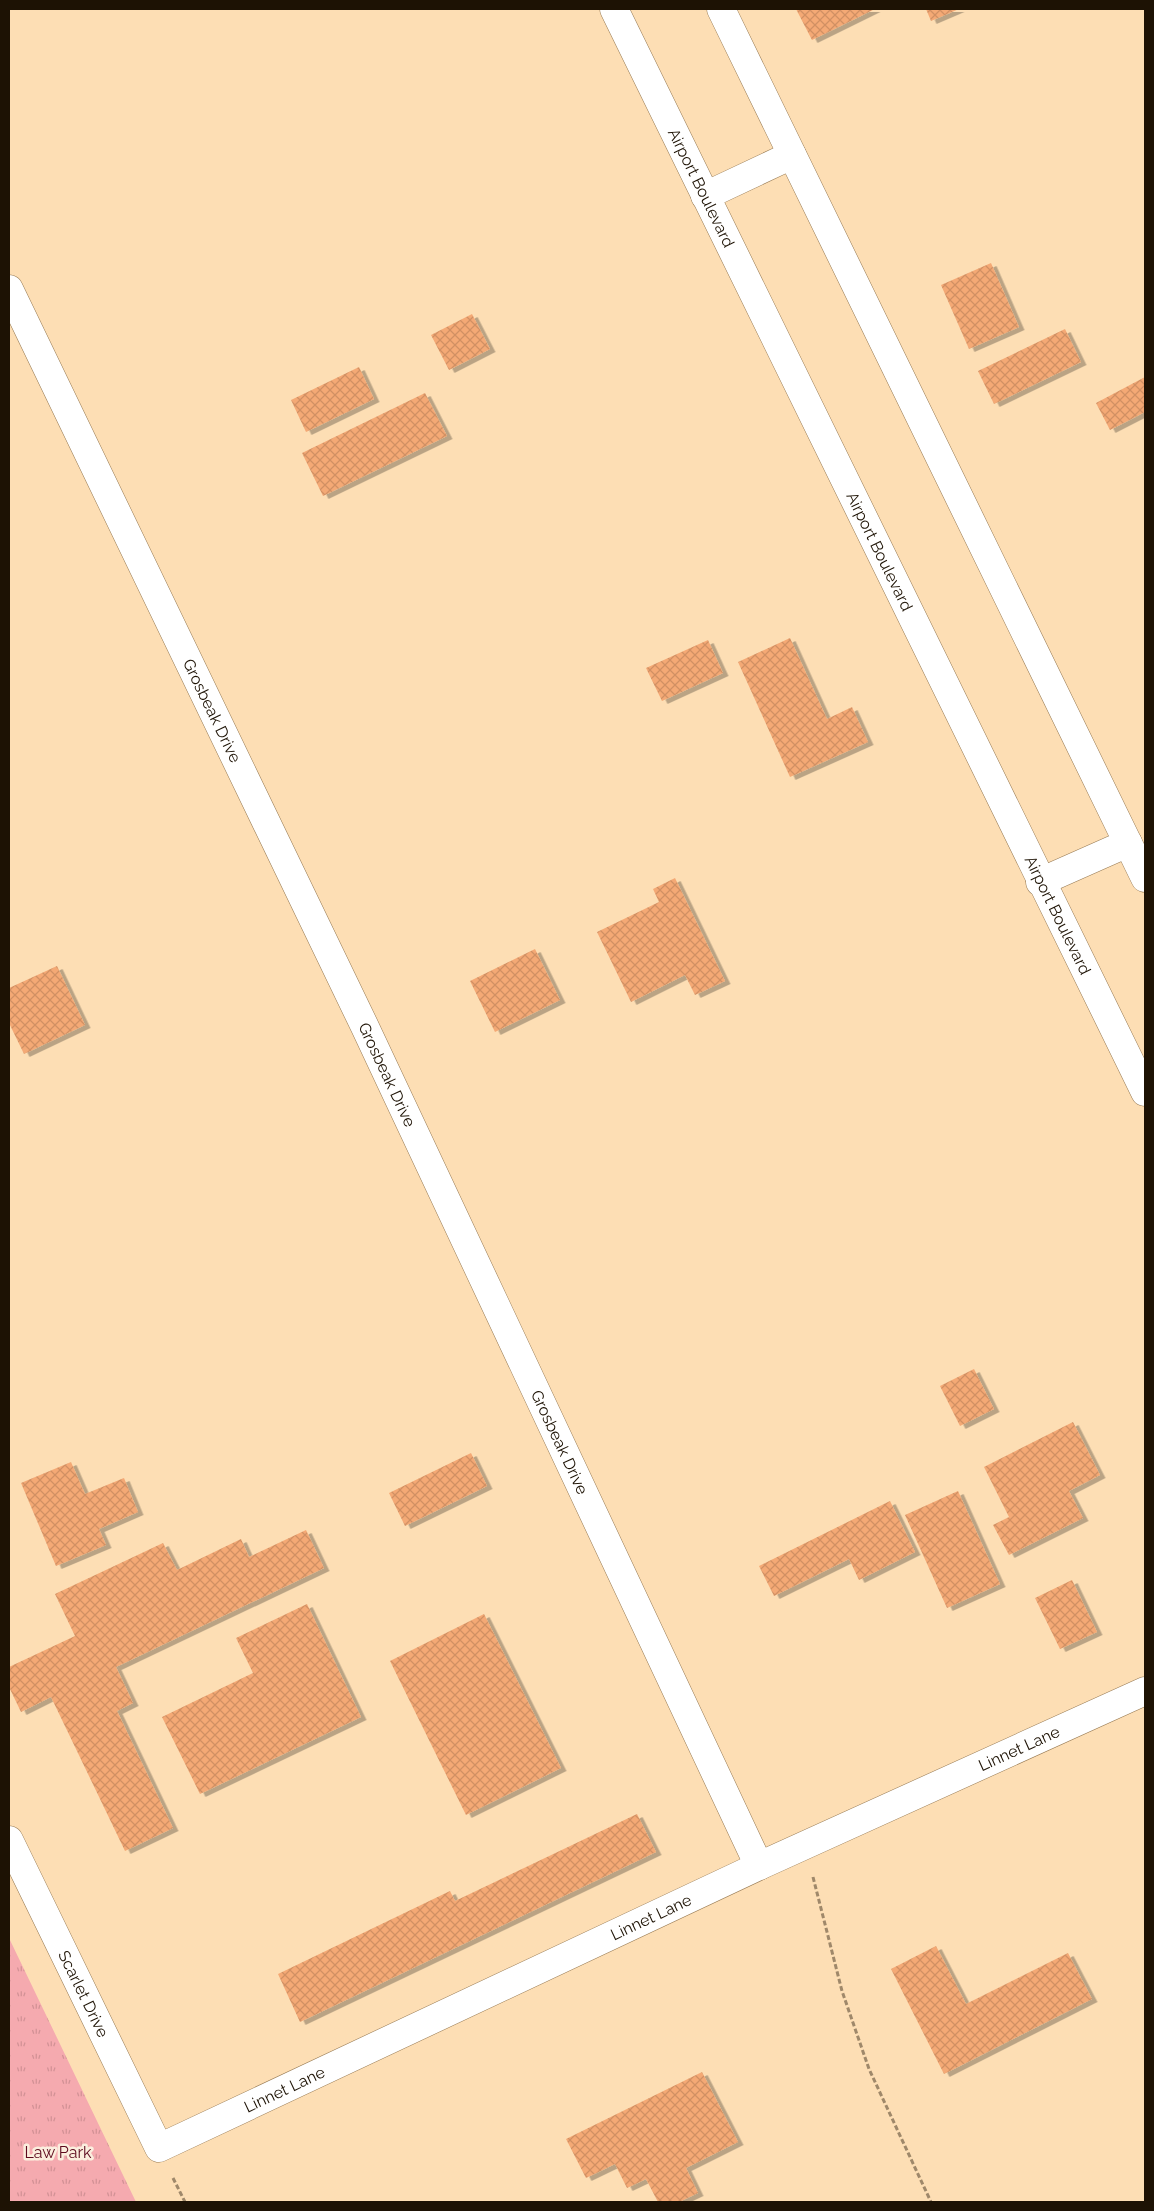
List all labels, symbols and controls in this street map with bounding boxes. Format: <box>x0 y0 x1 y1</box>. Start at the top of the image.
street label: Airport Boulevard <box>664 125 739 250</box>
street label: Airport Boulevard <box>843 489 917 614</box>
street label: Grosbeak Drive <box>179 656 245 766</box>
street label: Airport Boulevard <box>1021 852 1095 978</box>
street label: Grosbeak Drive <box>355 1019 420 1130</box>
street label: Grosbeak Drive <box>527 1387 593 1497</box>
street label: Linnet Lane <box>975 1722 1063 1775</box>
street label: Linnet Lane <box>607 1890 694 1944</box>
street label: Scarlet Drive <box>55 1947 113 2040</box>
street label: Linnet Lane <box>241 2062 328 2116</box>
park label: Law Park <box>24 2143 92 2162</box>

